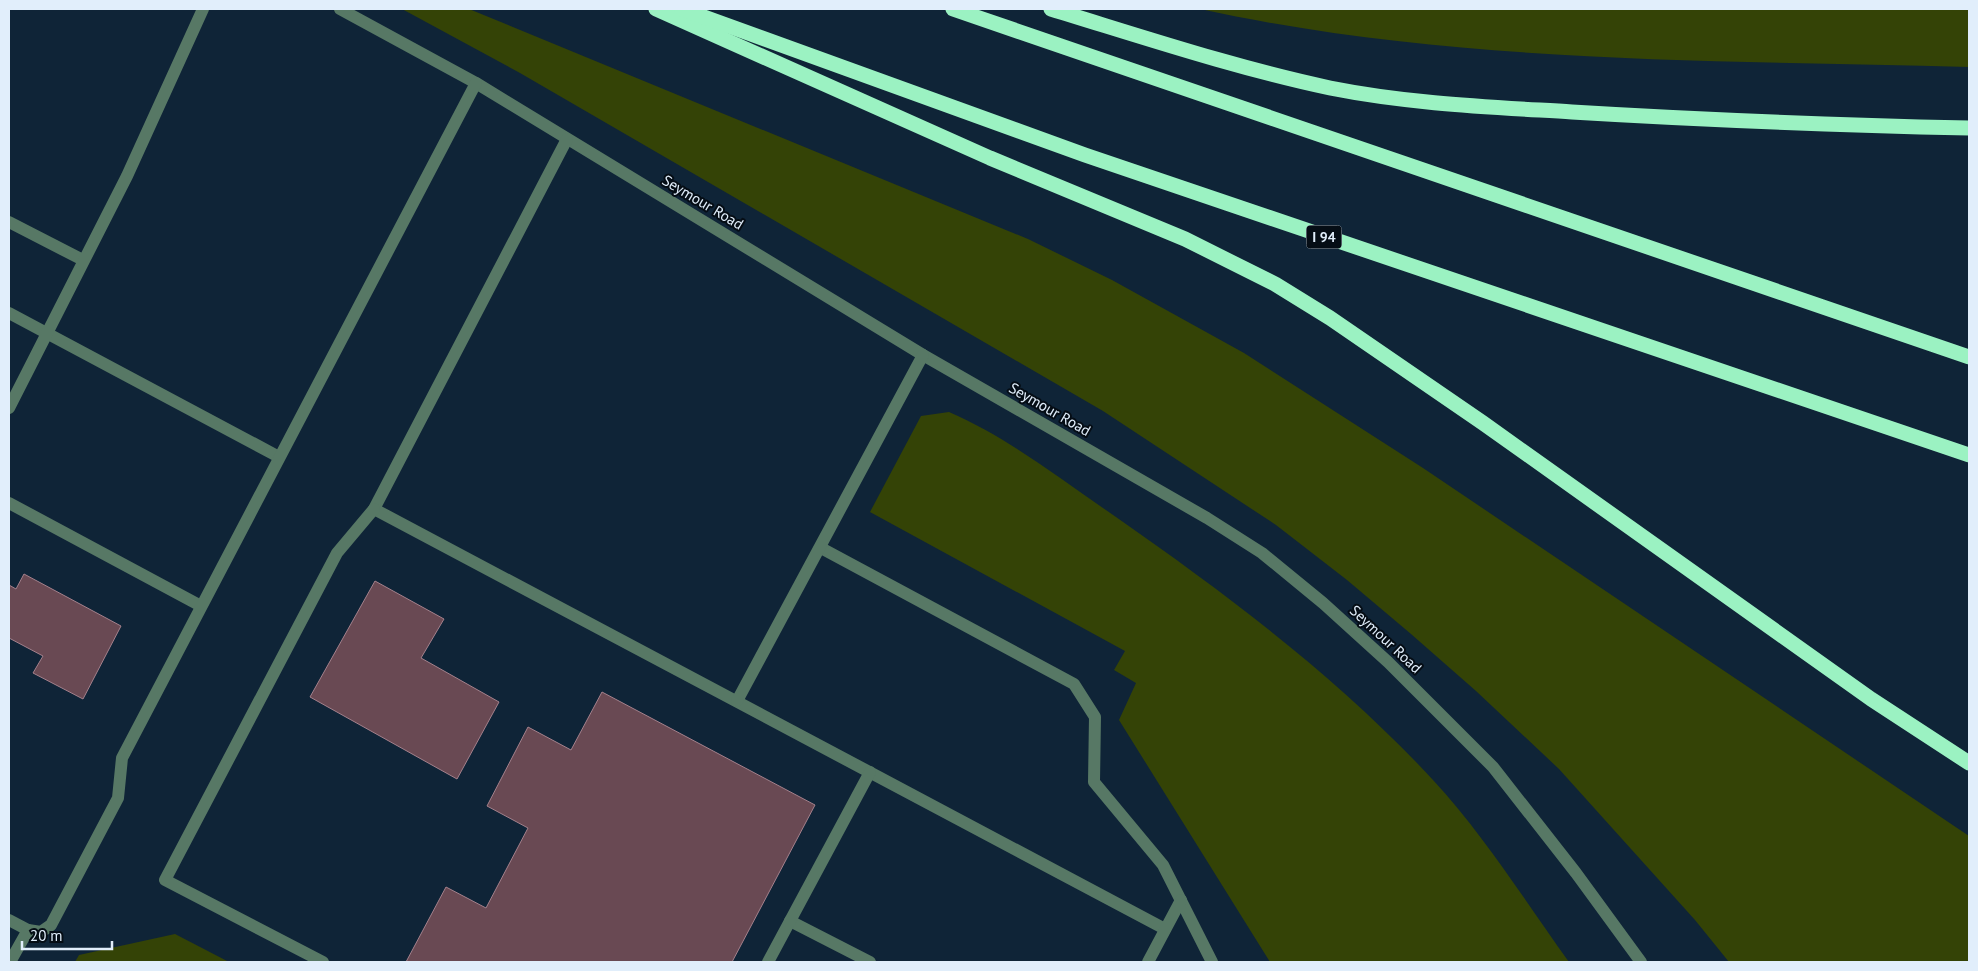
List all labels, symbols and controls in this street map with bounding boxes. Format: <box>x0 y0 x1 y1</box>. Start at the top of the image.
street label: Seymour Road <box>659 170 747 234</box>
road number: I 94 <box>1306 226 1342 248</box>
street label: Seymour Road <box>1006 378 1094 440</box>
street label: Seymour Road <box>1346 601 1426 677</box>
scale bar <box>22 918 112 950</box>
text: 20 m <box>30 926 63 945</box>

